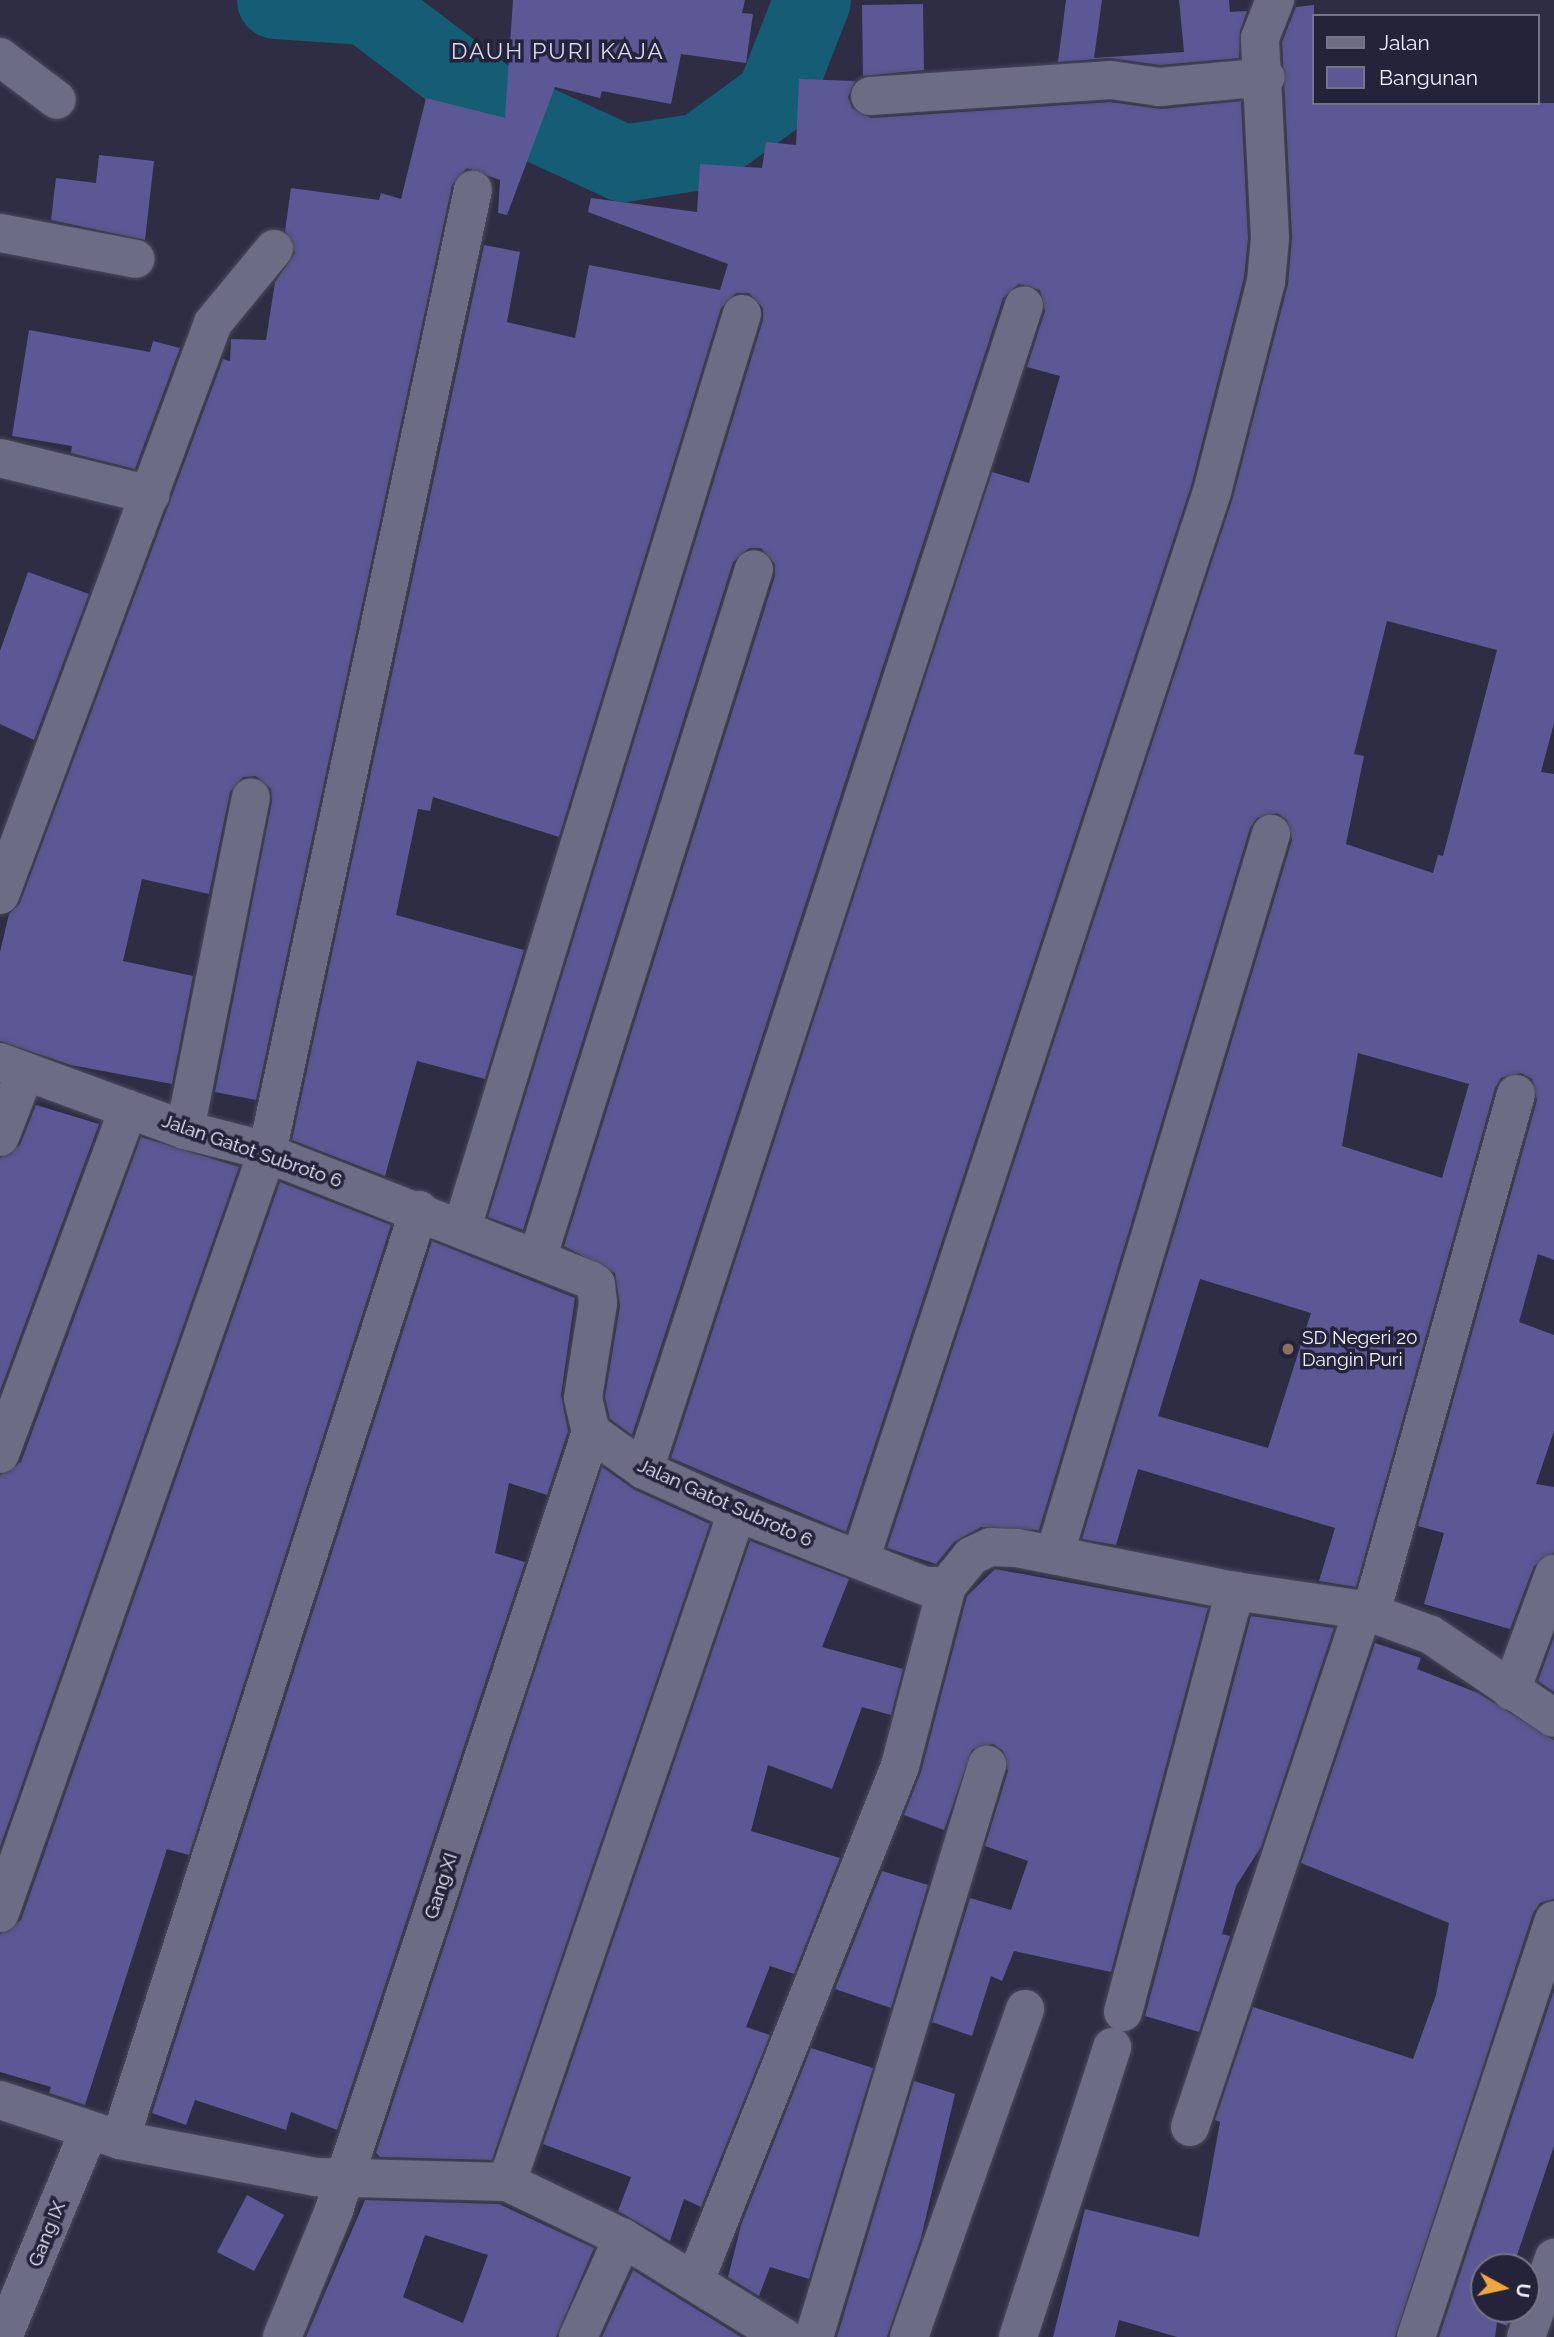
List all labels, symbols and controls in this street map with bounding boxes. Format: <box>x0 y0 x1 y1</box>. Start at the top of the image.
legend <box>1312 14 1540 105</box>
text: Jalan <box>1379 30 1430 55</box>
district label: DAUH PURI KAJA <box>453 37 663 65</box>
text: Bangunan <box>1379 65 1478 90</box>
street label: Jalan Gatot Subroto 6 <box>159 1109 345 1193</box>
place label: SD Negeri 20 Dangin Puri <box>1302 1327 1418 1371</box>
marker: SD Negeri 20 Dangin Puri <box>1280 1341 1296 1357</box>
street label: Jalan Gatot Subroto 6 <box>634 1454 816 1552</box>
street label: Gang XI <box>420 1850 462 1922</box>
street label: Gang IX <box>24 2198 70 2270</box>
north arrow <box>1470 2253 1540 2323</box>
text: U <box>1512 2282 1536 2299</box>

